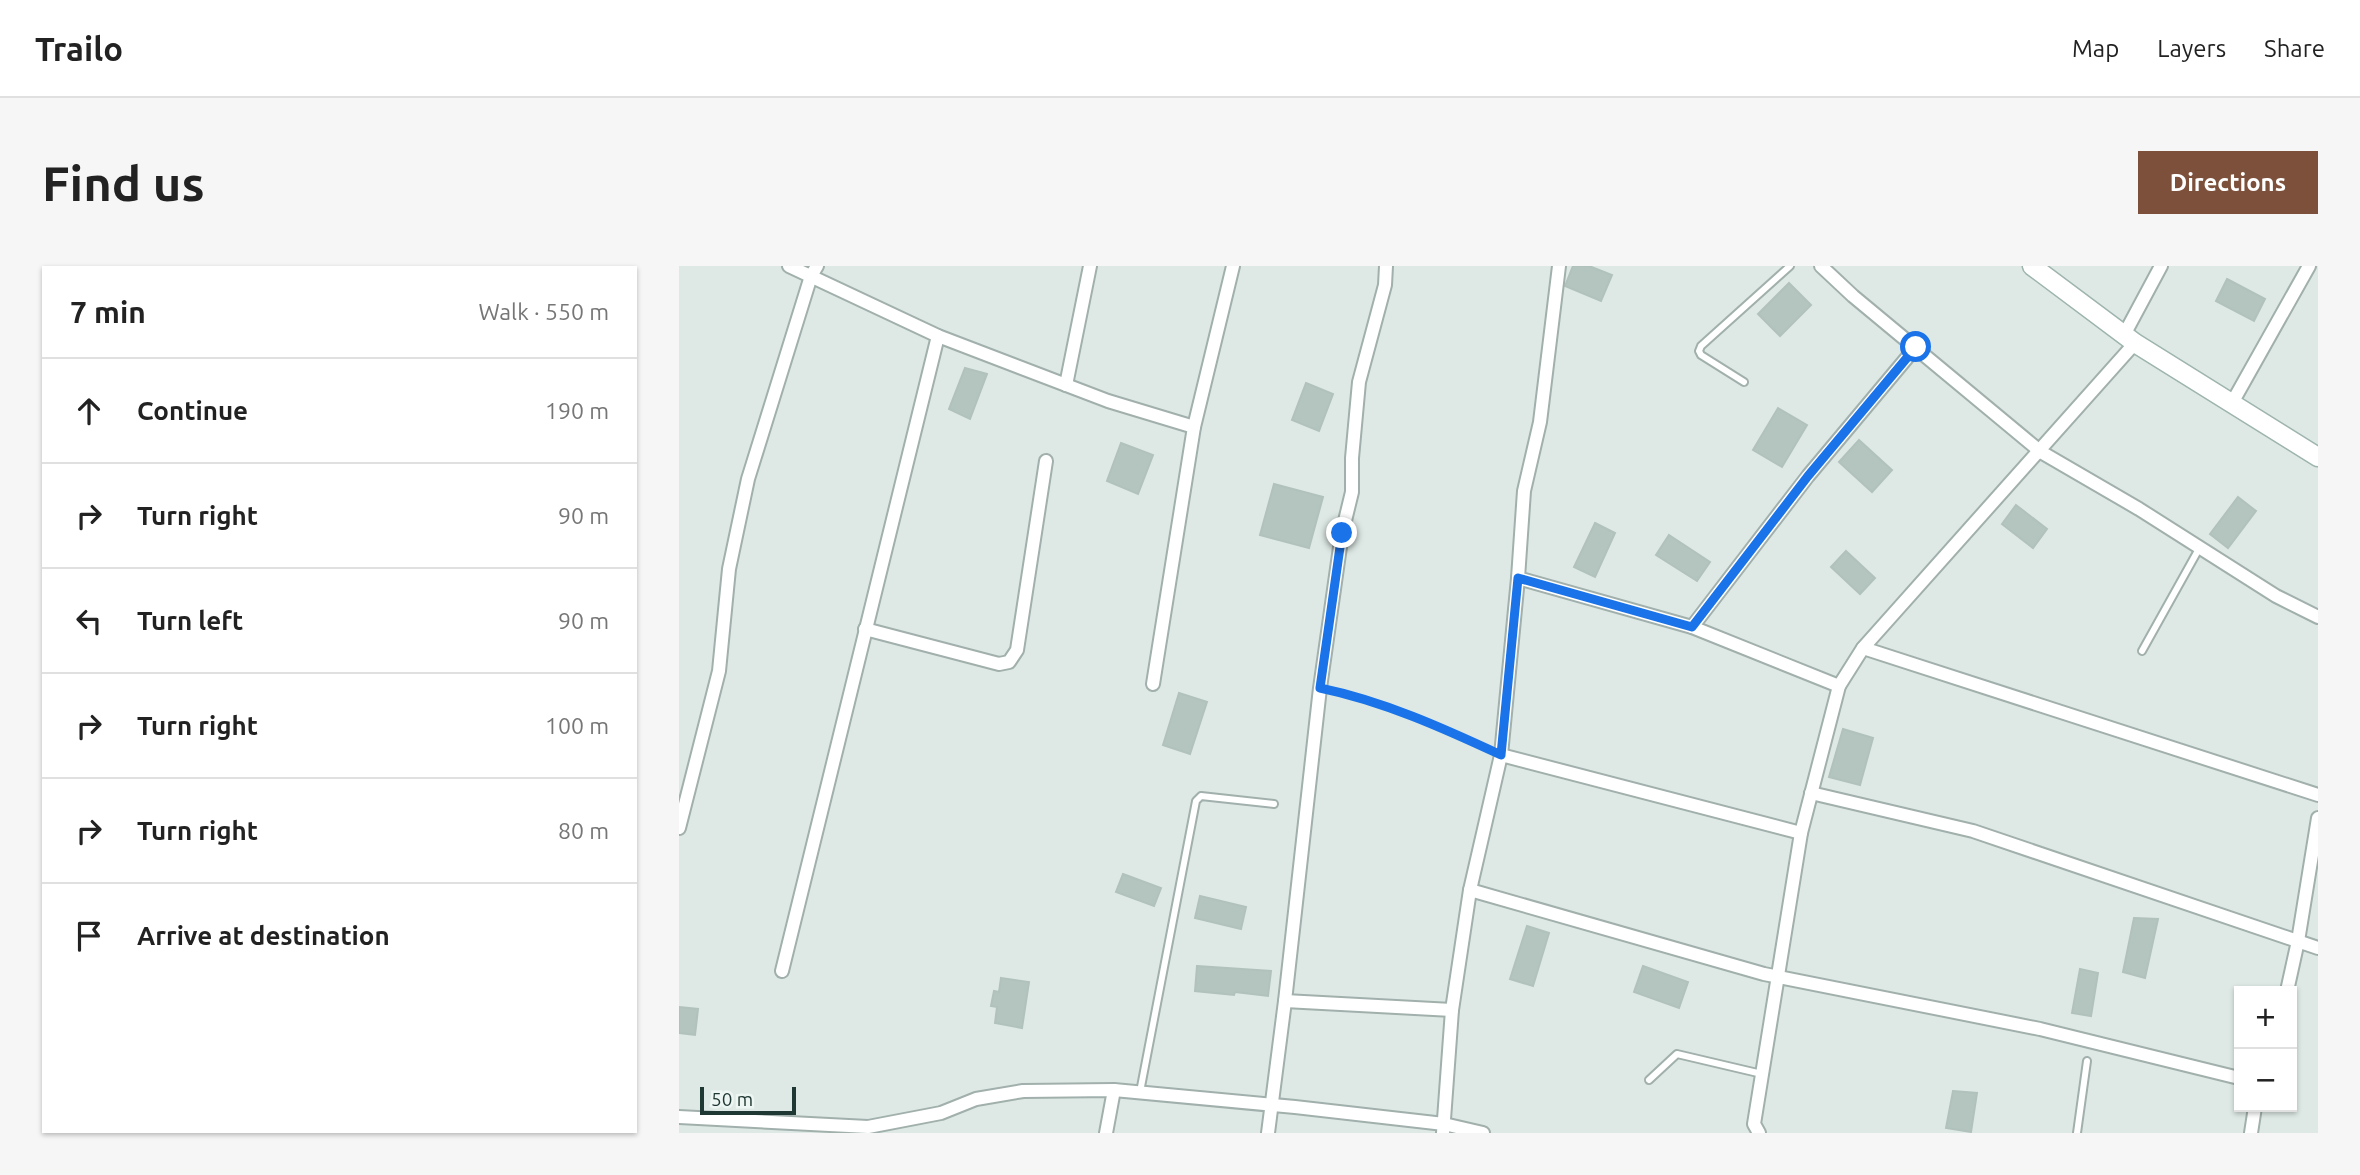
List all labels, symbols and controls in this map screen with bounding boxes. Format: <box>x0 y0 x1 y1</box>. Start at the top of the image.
text: Trailo <box>35 30 123 67</box>
text: Map <box>2072 35 2119 62</box>
text: Layers <box>2157 35 2226 62</box>
text: Share <box>2264 35 2325 62</box>
button: Directions <box>2138 151 2318 214</box>
text: Find us <box>42 155 205 210</box>
text: 7 min <box>70 295 146 329</box>
text: Walk · 550 m <box>478 299 609 324</box>
route start <box>1900 331 1931 362</box>
icon: ahead <box>70 392 108 430</box>
text: Continue <box>137 396 248 425</box>
text: 190 m <box>545 398 609 423</box>
icon: right <box>70 497 108 535</box>
text: Turn right <box>137 501 258 530</box>
text: 90 m <box>558 503 609 528</box>
route end <box>1326 517 1357 548</box>
icon: left <box>70 602 108 640</box>
text: Turn left <box>137 606 243 635</box>
text: 90 m <box>558 608 609 633</box>
icon: right <box>70 707 108 745</box>
text: Turn right <box>137 711 258 740</box>
text: 100 m <box>545 713 609 738</box>
icon: right <box>70 812 108 850</box>
text: Turn right <box>137 816 258 845</box>
text: 80 m <box>558 818 609 843</box>
icon: arrive <box>70 917 108 955</box>
text: Arrive at destination <box>137 921 390 950</box>
map controls <box>2234 986 2297 1112</box>
button: + <box>2234 986 2297 1049</box>
button: − <box>2234 1049 2297 1112</box>
scale bar <box>700 1084 796 1116</box>
text: 50 m <box>711 1088 753 1110</box>

